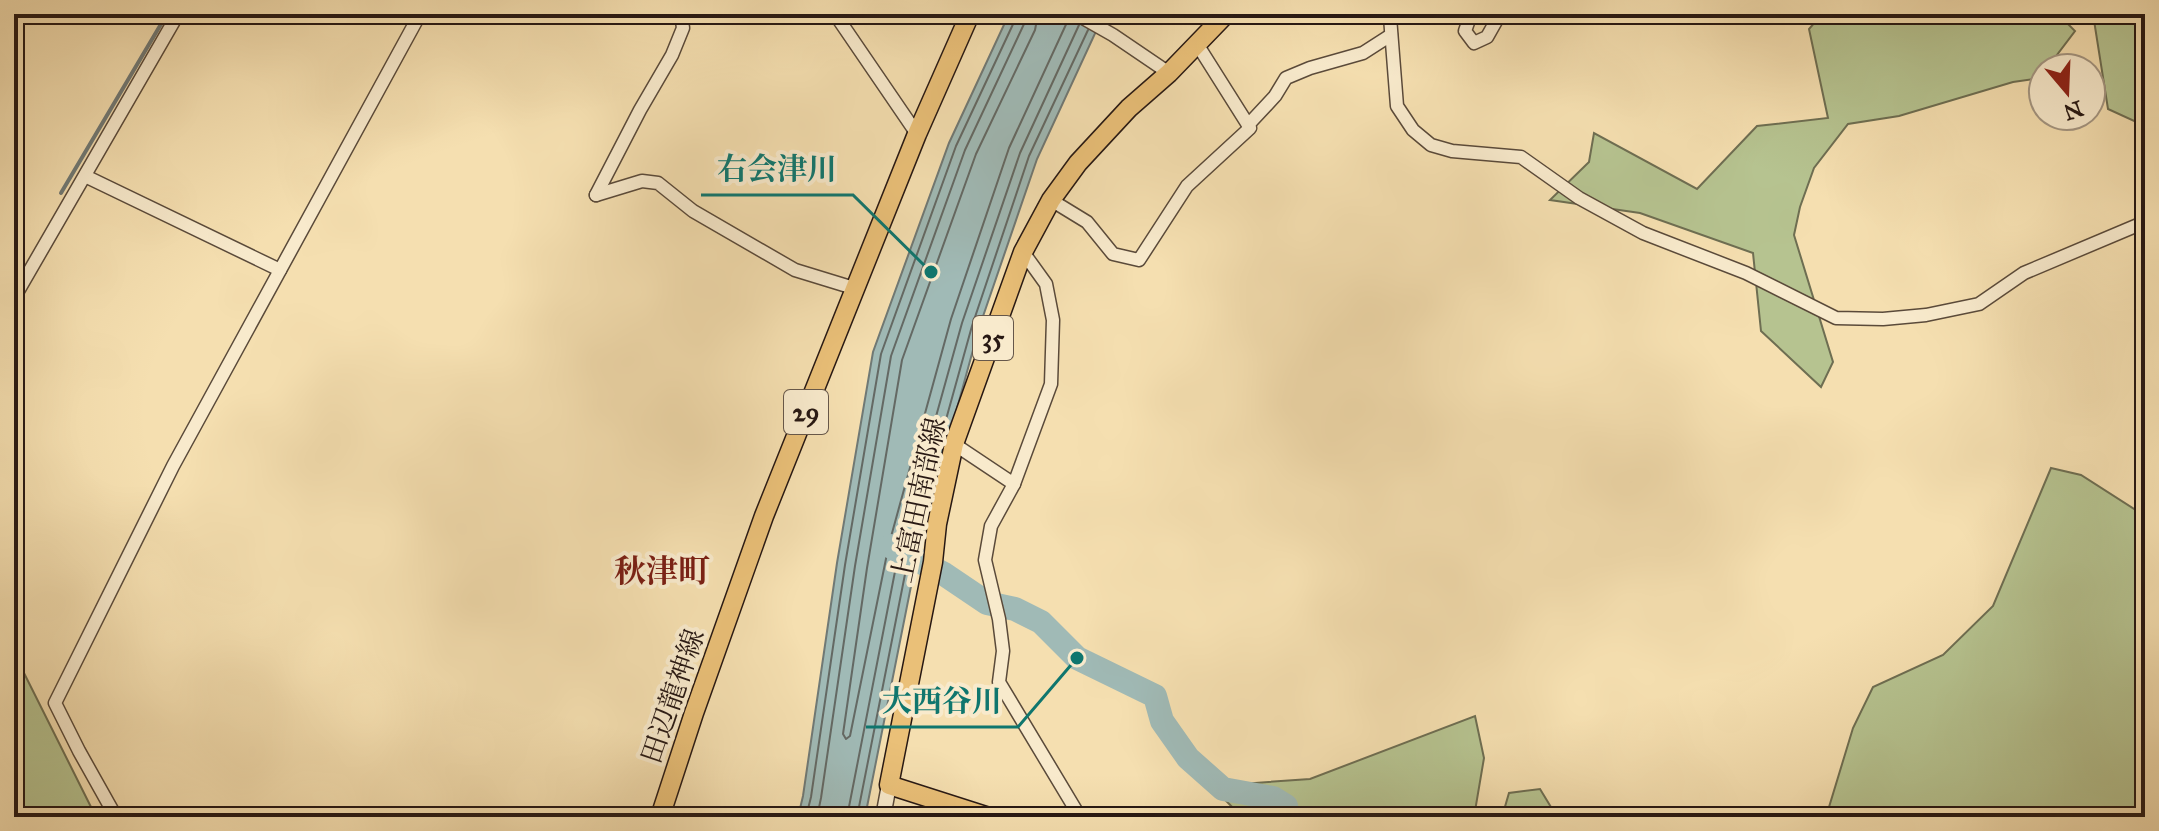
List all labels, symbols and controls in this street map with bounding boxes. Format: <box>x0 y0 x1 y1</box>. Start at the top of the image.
north arrow <box>2027 52 2107 132</box>
text: N <box>2060 95 2087 126</box>
callout: 右会津川 <box>701 141 853 195</box>
text: 右会津川 <box>717 151 837 187</box>
road number: 35 <box>973 316 1013 360</box>
road number: 29 <box>784 390 828 434</box>
street label: 上富田南部線 <box>884 414 953 586</box>
district label: 秋津町 <box>614 552 710 591</box>
street label: 田辺龍神線 <box>633 624 712 768</box>
callout: 大西谷川 <box>866 673 1018 727</box>
text: 大西谷川 <box>882 683 1002 719</box>

